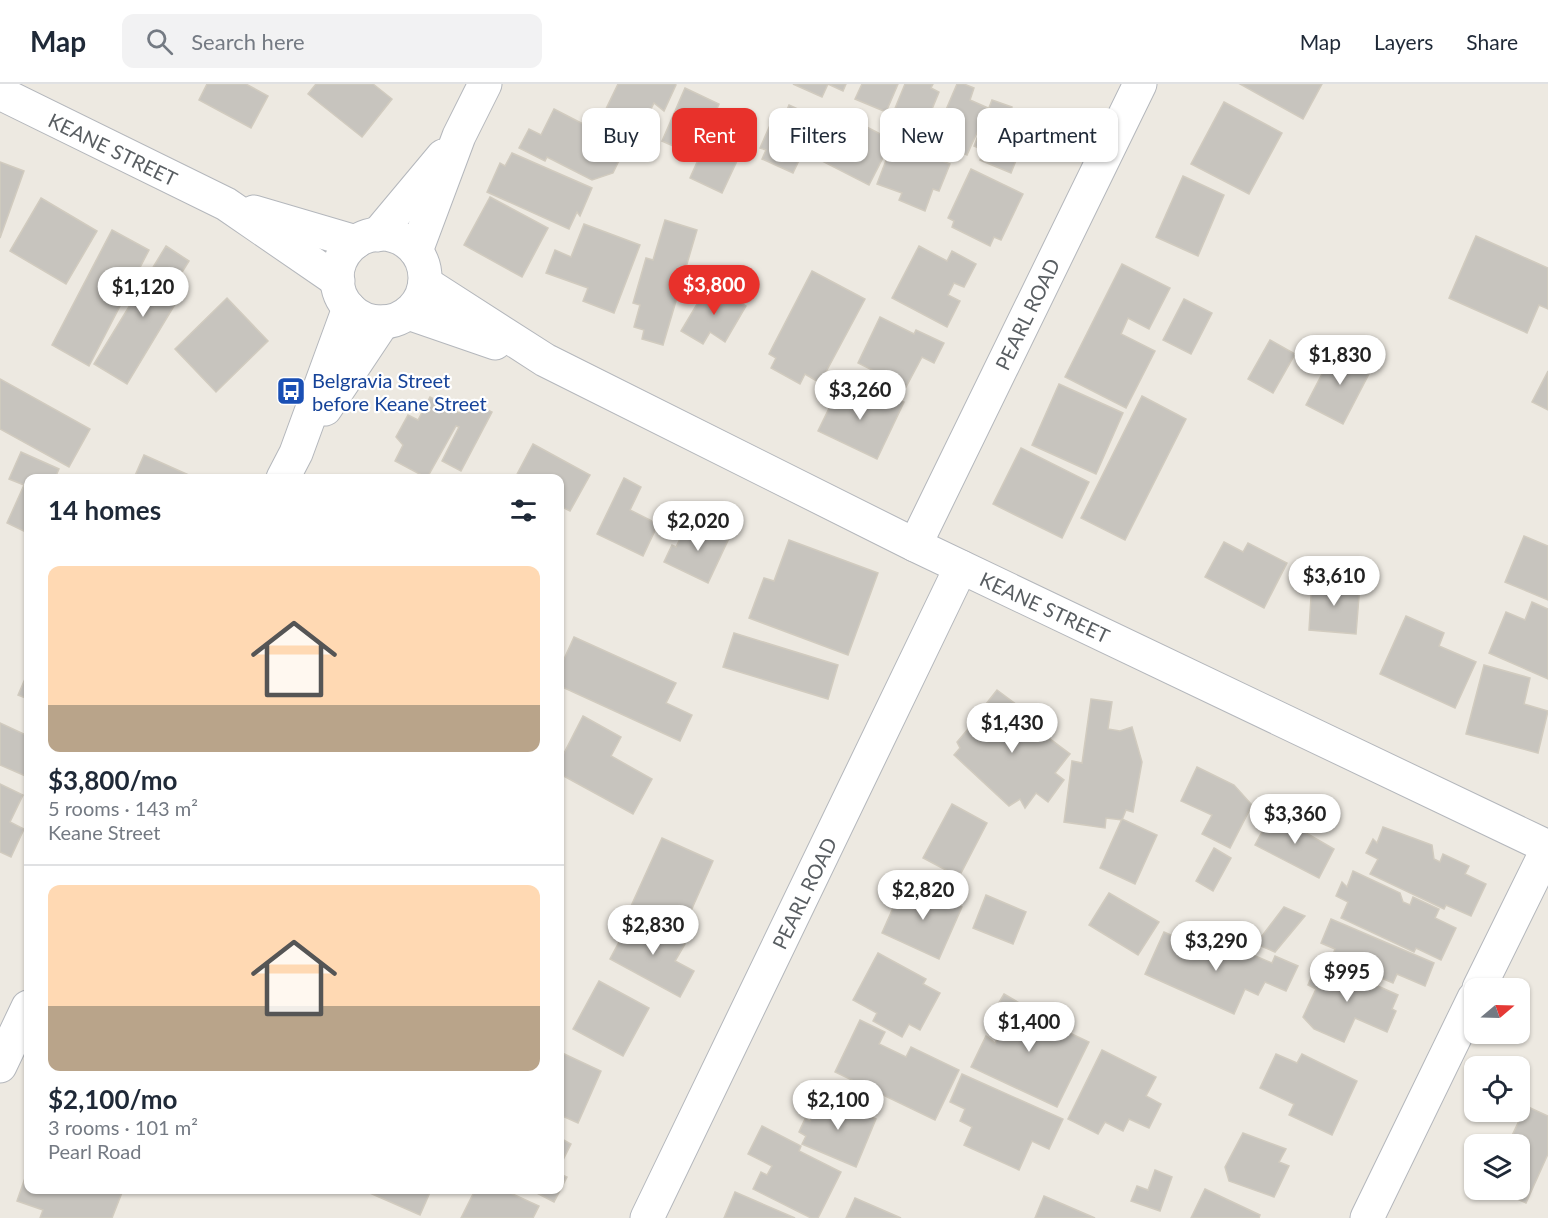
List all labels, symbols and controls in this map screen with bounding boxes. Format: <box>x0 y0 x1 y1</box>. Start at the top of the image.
search box <box>122 14 542 68</box>
text: Map <box>30 24 86 58</box>
icon: search <box>143 25 176 58</box>
text: Search here <box>191 28 305 55</box>
text: Map <box>1300 29 1341 54</box>
text: Layers <box>1374 29 1433 54</box>
text: Share <box>1466 29 1518 54</box>
street label: KEANE STREET <box>45 107 182 191</box>
chip: Buy <box>582 108 660 162</box>
chip: Rent <box>672 108 757 162</box>
chip: Filters <box>769 108 868 162</box>
chip: New <box>880 108 965 162</box>
chip: Apartment <box>977 108 1118 162</box>
street label: PEARL ROAD <box>990 254 1064 374</box>
pin: $3,800 <box>665 265 763 316</box>
pin: $1,120 <box>94 267 192 318</box>
text: $3,800 <box>683 272 745 296</box>
text: $1,120 <box>112 274 174 298</box>
pin: $1,830 <box>1291 335 1389 386</box>
text: $1,830 <box>1309 342 1371 366</box>
place label: Belgravia Street before Keane Street <box>312 368 487 415</box>
pin: $3,260 <box>811 370 909 421</box>
bus stop icon: Belgravia Street before Keane Street <box>275 375 307 407</box>
text: $3,260 <box>829 377 891 401</box>
text: 14 homes <box>48 494 161 526</box>
icon: filters <box>507 494 540 527</box>
pin: $2,020 <box>649 501 747 552</box>
text: $2,020 <box>667 508 729 532</box>
pin: $3,610 <box>1285 556 1383 607</box>
text: $3,610 <box>1303 563 1365 587</box>
street label: KEANE STREET <box>976 566 1114 648</box>
icon: home <box>240 605 348 713</box>
pin: $1,430 <box>963 703 1061 754</box>
text: $1,430 <box>981 710 1043 734</box>
text: $3,800/mo <box>48 764 178 796</box>
pin: $3,360 <box>1246 794 1344 845</box>
text: 5 rooms · 143 m² <box>48 796 198 820</box>
text: $3,360 <box>1264 801 1326 825</box>
text: Keane Street <box>48 820 161 844</box>
street label: PEARL ROAD <box>767 833 841 953</box>
pin: $2,820 <box>874 870 972 921</box>
text: $2,820 <box>892 877 954 901</box>
pin: $2,830 <box>604 905 702 956</box>
text: $2,830 <box>622 912 684 936</box>
pin: $3,290 <box>1167 921 1265 972</box>
icon: home <box>240 924 348 1032</box>
text: $3,290 <box>1185 928 1247 952</box>
pin: $995 <box>1311 952 1383 1003</box>
text: $995 <box>1324 959 1370 983</box>
north arrow <box>1464 978 1530 1044</box>
map controls <box>1464 978 1530 1200</box>
pin: $1,400 <box>980 1002 1078 1053</box>
text: $1,400 <box>998 1009 1060 1033</box>
button: locate <box>1464 1056 1530 1122</box>
pin: $2,100 <box>789 1080 887 1131</box>
text: $2,100/mo <box>48 1083 178 1115</box>
text: $2,100 <box>807 1087 869 1111</box>
text: 3 rooms · 101 m² <box>48 1115 198 1139</box>
button: layers <box>1464 1134 1530 1200</box>
text: Pearl Road <box>48 1139 141 1163</box>

